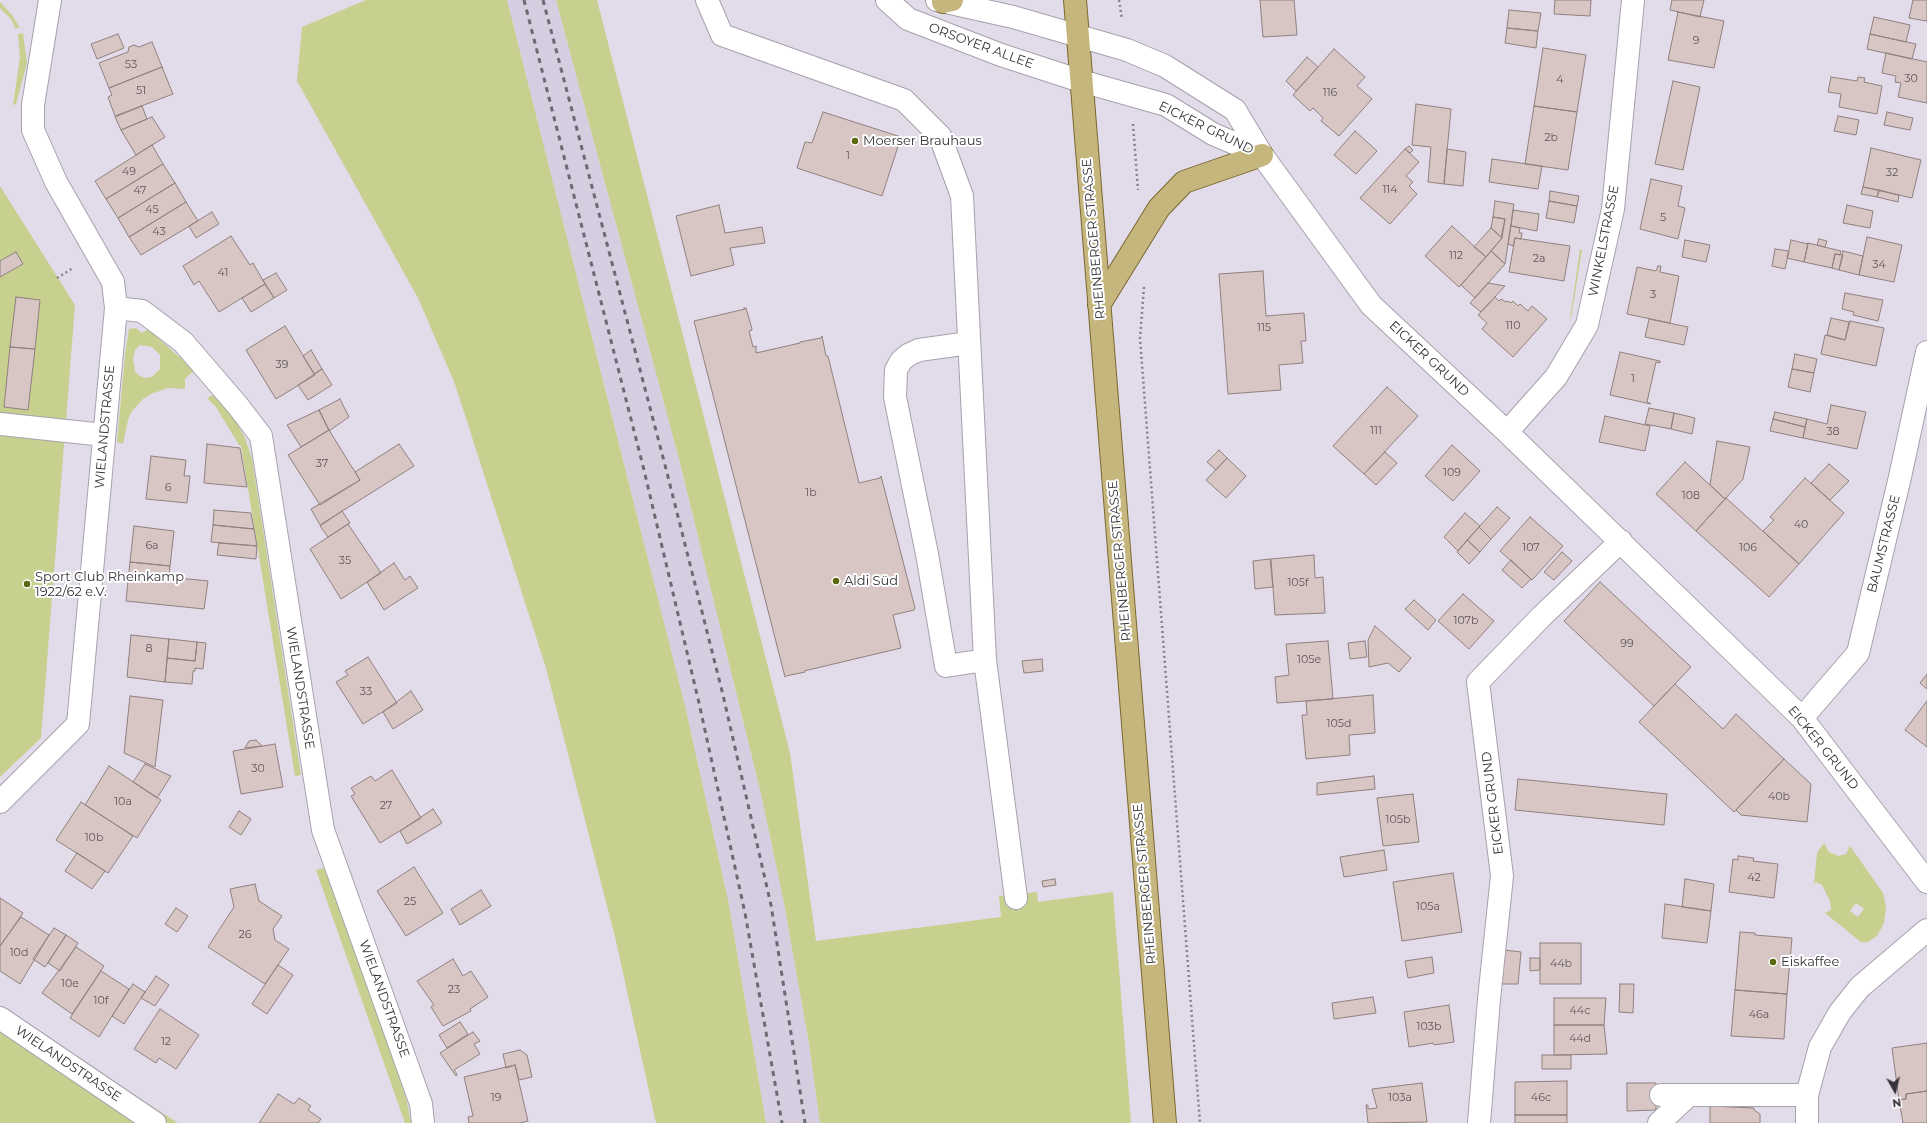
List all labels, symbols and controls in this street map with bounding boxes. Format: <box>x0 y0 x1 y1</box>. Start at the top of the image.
street label: ORSOYER ALLEE <box>926 20 1036 72</box>
house number: 9 <box>1693 34 1699 48</box>
house number: 53 <box>125 58 137 72</box>
house number: 30 <box>1904 72 1918 86</box>
house number: 4 <box>1556 73 1564 87</box>
house number: 51 <box>136 84 146 98</box>
house number: 116 <box>1323 86 1337 100</box>
street label: EICKER GRUND <box>1156 98 1256 158</box>
house number: 2b <box>1544 131 1558 145</box>
place label: Moerser Brauhaus <box>863 133 982 149</box>
marker: Moerser Brauhaus <box>850 136 860 146</box>
house number: 1 <box>846 149 850 163</box>
street label: RHEINBERGER STRASSE <box>1079 158 1109 320</box>
house number: 49 <box>122 165 136 179</box>
house number: 32 <box>1886 166 1898 180</box>
house number: 114 <box>1382 183 1398 197</box>
house number: 47 <box>133 184 147 198</box>
street label: WINKELSTRASSE <box>1586 184 1622 298</box>
house number: 45 <box>145 203 159 217</box>
house number: 5 <box>1660 211 1666 225</box>
house number: 43 <box>152 225 166 239</box>
house number: 112 <box>1449 249 1463 263</box>
house number: 2a <box>1533 252 1545 266</box>
house number: 34 <box>1872 258 1886 272</box>
house number: 41 <box>218 266 228 280</box>
house number: 3 <box>1650 288 1656 302</box>
street label: EICKER GRUND <box>1386 318 1472 400</box>
house number: 110 <box>1505 319 1521 333</box>
house number: 115 <box>1257 321 1271 335</box>
house number: 39 <box>276 358 288 372</box>
street label: WIELANDSTRASSE <box>92 365 118 489</box>
house number: 1 <box>1631 372 1635 386</box>
house number: 111 <box>1370 424 1382 438</box>
house number: 38 <box>1826 425 1840 439</box>
house number: 37 <box>316 457 328 471</box>
house number: 109 <box>1443 466 1461 480</box>
street label: RHEINBERGER STRASSE <box>1105 480 1135 642</box>
house number: 6 <box>165 481 171 495</box>
house number: 1b <box>805 486 817 500</box>
house number: 108 <box>1682 489 1700 503</box>
street label: BAUMSTRASSE <box>1864 493 1904 595</box>
house number: 40 <box>1794 518 1808 532</box>
house number: 6a <box>145 539 159 553</box>
house number: 107 <box>1522 541 1540 555</box>
house number: 106 <box>1739 541 1757 555</box>
house number: 35 <box>339 554 351 568</box>
place label: Sport Club Rheinkamp 1922/62 e.V. <box>35 569 184 600</box>
place label: Aldi Süd <box>844 573 898 589</box>
marker: Aldi Süd <box>831 576 841 586</box>
house number: 105f <box>1287 576 1309 590</box>
marker: Sport Club Rheinkamp 1922/62 e.V. <box>22 579 32 589</box>
house number: 107b <box>1453 614 1479 628</box>
street label: WIELANDSTRASSE <box>283 626 317 750</box>
house number: 99 <box>1620 637 1634 651</box>
house number: 8 <box>145 642 153 656</box>
house number: 105e <box>1297 653 1321 667</box>
house number: 33 <box>360 685 372 699</box>
street label: EICKER GRUND <box>1784 703 1862 793</box>
house number: 105d <box>1327 717 1351 731</box>
street label: EICKER GRUND <box>1479 751 1507 855</box>
house number: 30 <box>251 762 265 776</box>
house number: 40b <box>1768 790 1790 804</box>
house number: 10a <box>114 795 132 809</box>
house number: 27 <box>380 799 392 813</box>
street label: RHEINBERGER STRASSE <box>1130 803 1160 965</box>
house number: 105b <box>1386 813 1410 827</box>
house number: 10b <box>85 831 103 845</box>
house number: 42 <box>1747 871 1761 885</box>
house number: 25 <box>404 895 416 909</box>
house number: 105a <box>1416 900 1440 914</box>
house number: 26 <box>239 928 251 942</box>
street label: WIELANDSTRASSE <box>355 938 413 1060</box>
house number: 10d <box>10 946 28 960</box>
place label: Eiskaffee <box>1781 954 1839 970</box>
house number: 44b <box>1550 957 1572 971</box>
marker: Eiskaffee <box>1768 957 1778 967</box>
house number: 10e <box>61 977 79 991</box>
house number: 23 <box>448 983 460 997</box>
house number: 10f <box>94 994 108 1008</box>
house number: 44c <box>1570 1004 1590 1018</box>
house number: 46a <box>1749 1008 1769 1022</box>
house number: 103b <box>1417 1020 1441 1034</box>
street label: WIELANDSTRASSE <box>12 1023 124 1105</box>
house number: 44d <box>1569 1032 1591 1046</box>
house number: 12 <box>161 1035 171 1049</box>
north arrow <box>1875 1071 1915 1111</box>
house number: 19 <box>491 1091 501 1105</box>
house number: 103a <box>1388 1091 1412 1105</box>
house number: 46c <box>1531 1091 1551 1105</box>
text: N <box>1891 1095 1902 1110</box>

